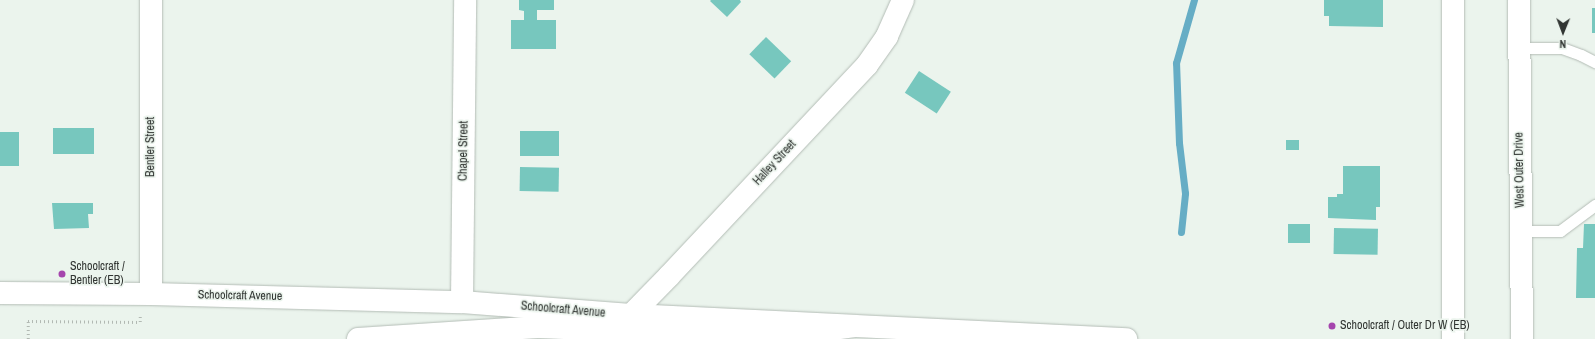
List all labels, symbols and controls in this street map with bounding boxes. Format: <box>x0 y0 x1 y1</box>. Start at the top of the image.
north arrow <box>1543 12 1583 52</box>
text: N <box>1559 37 1566 51</box>
street label: Bentler Street <box>144 117 158 177</box>
street label: Chapel Street <box>456 121 472 181</box>
street label: West Outer Drive <box>1512 132 1528 208</box>
street label: Halley Street <box>751 137 799 189</box>
place label: Schoolcraft / Bentler (EB) <box>70 260 125 288</box>
marker: Schoolcraft / Bentler (EB) <box>57 269 67 279</box>
street label: Schoolcraft Avenue <box>197 288 283 304</box>
street label: Schoolcraft Avenue <box>520 299 606 321</box>
place label: Schoolcraft / Outer Dr W (EB) <box>1340 319 1470 333</box>
marker: Schoolcraft / Outer Dr W (EB) <box>1327 321 1337 331</box>

